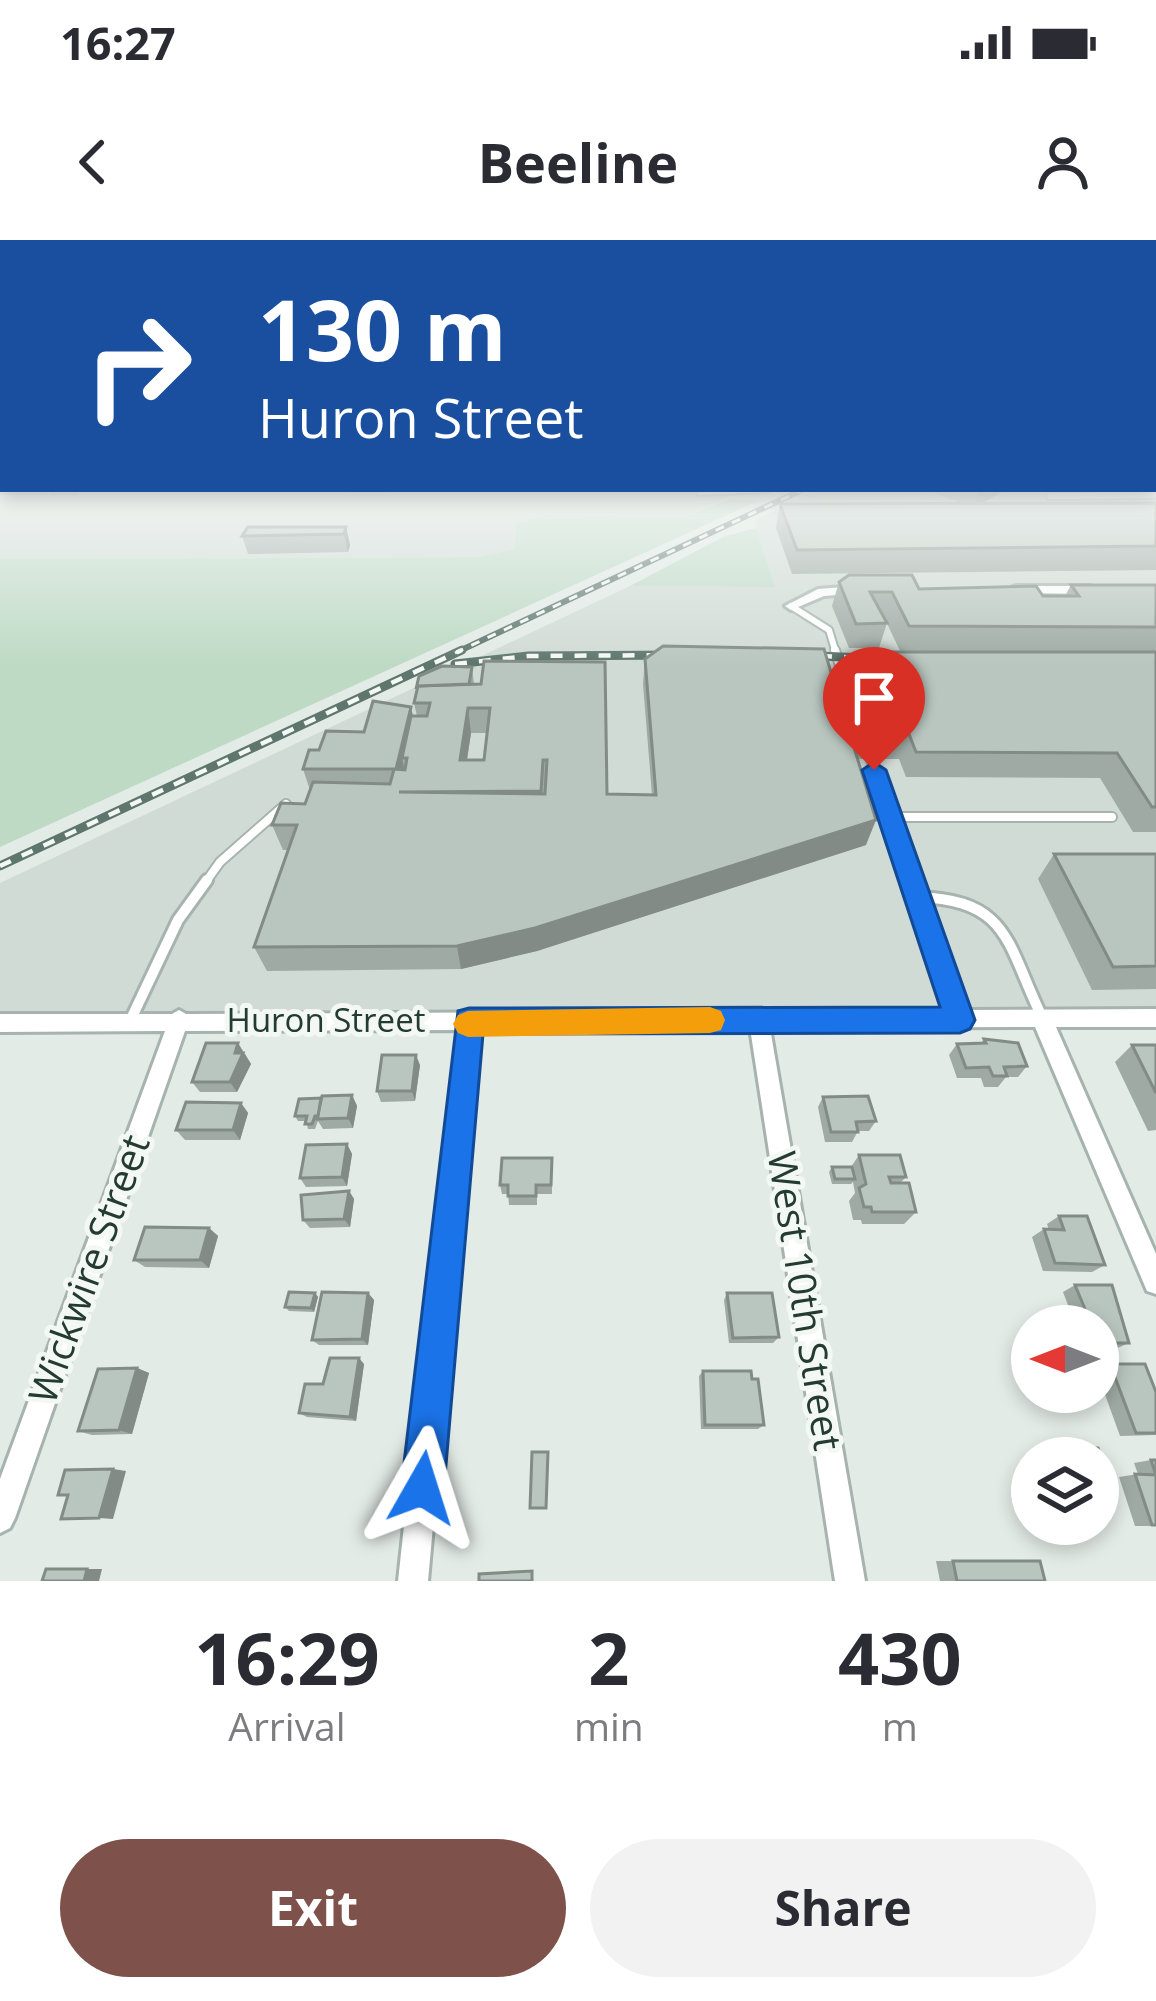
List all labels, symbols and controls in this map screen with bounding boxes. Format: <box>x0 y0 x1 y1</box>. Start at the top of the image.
text: 16:27 <box>60 12 176 73</box>
text: Beeline <box>478 125 678 199</box>
icon: back <box>60 129 126 195</box>
icon: person <box>1030 129 1096 195</box>
text: 130 m <box>258 271 506 386</box>
icon: right <box>60 288 216 444</box>
text: Huron Street <box>258 380 583 454</box>
pin <box>823 647 925 770</box>
icon: arrive <box>841 665 907 731</box>
street label: Huron Street <box>227 997 425 1042</box>
street label: Wickwire Street <box>14 1127 161 1410</box>
street label: West 10th Street <box>757 1147 856 1454</box>
north arrow <box>1011 1305 1119 1413</box>
map controls <box>1011 1305 1119 1545</box>
position arrow <box>359 1425 485 1551</box>
button: layers <box>1011 1437 1119 1545</box>
text: 16:29 <box>194 1608 380 1706</box>
text: 2 <box>588 1608 629 1706</box>
text: 430 <box>838 1608 962 1706</box>
text: Arrival <box>228 1699 346 1752</box>
text: min <box>574 1699 644 1752</box>
text: m <box>882 1699 918 1752</box>
button: Exit <box>60 1839 566 1977</box>
button: Share <box>590 1839 1096 1977</box>

